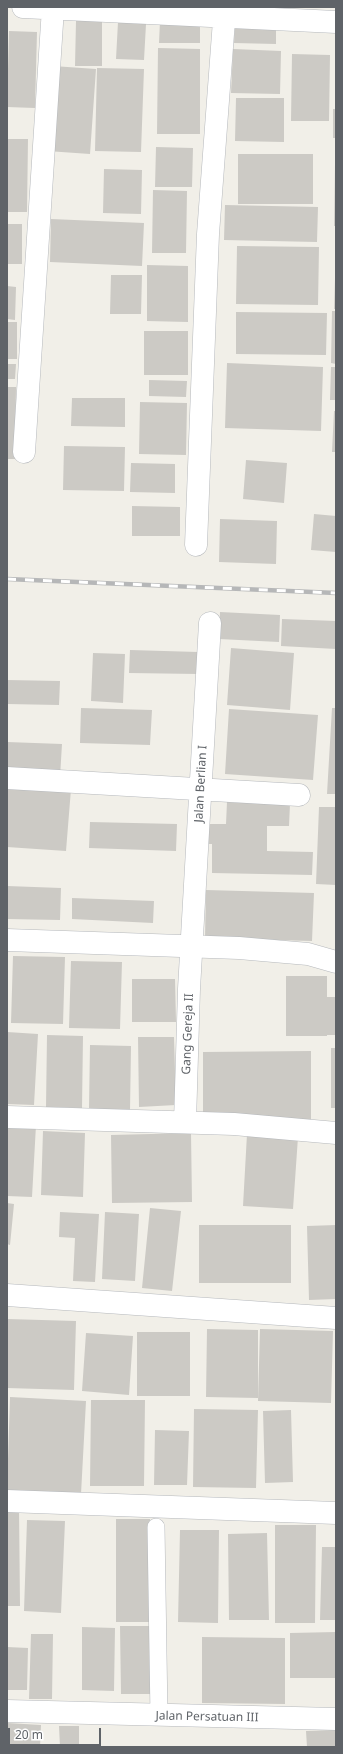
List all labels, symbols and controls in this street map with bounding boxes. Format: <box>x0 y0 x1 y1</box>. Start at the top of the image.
street label: Jalan Berlian I <box>192 745 210 823</box>
street label: Gang Gereja II <box>179 993 197 1075</box>
street label: Jalan Persatuan III <box>155 1709 259 1725</box>
scale bar <box>10 1720 103 1746</box>
text: 20 m <box>15 1726 43 1743</box>

